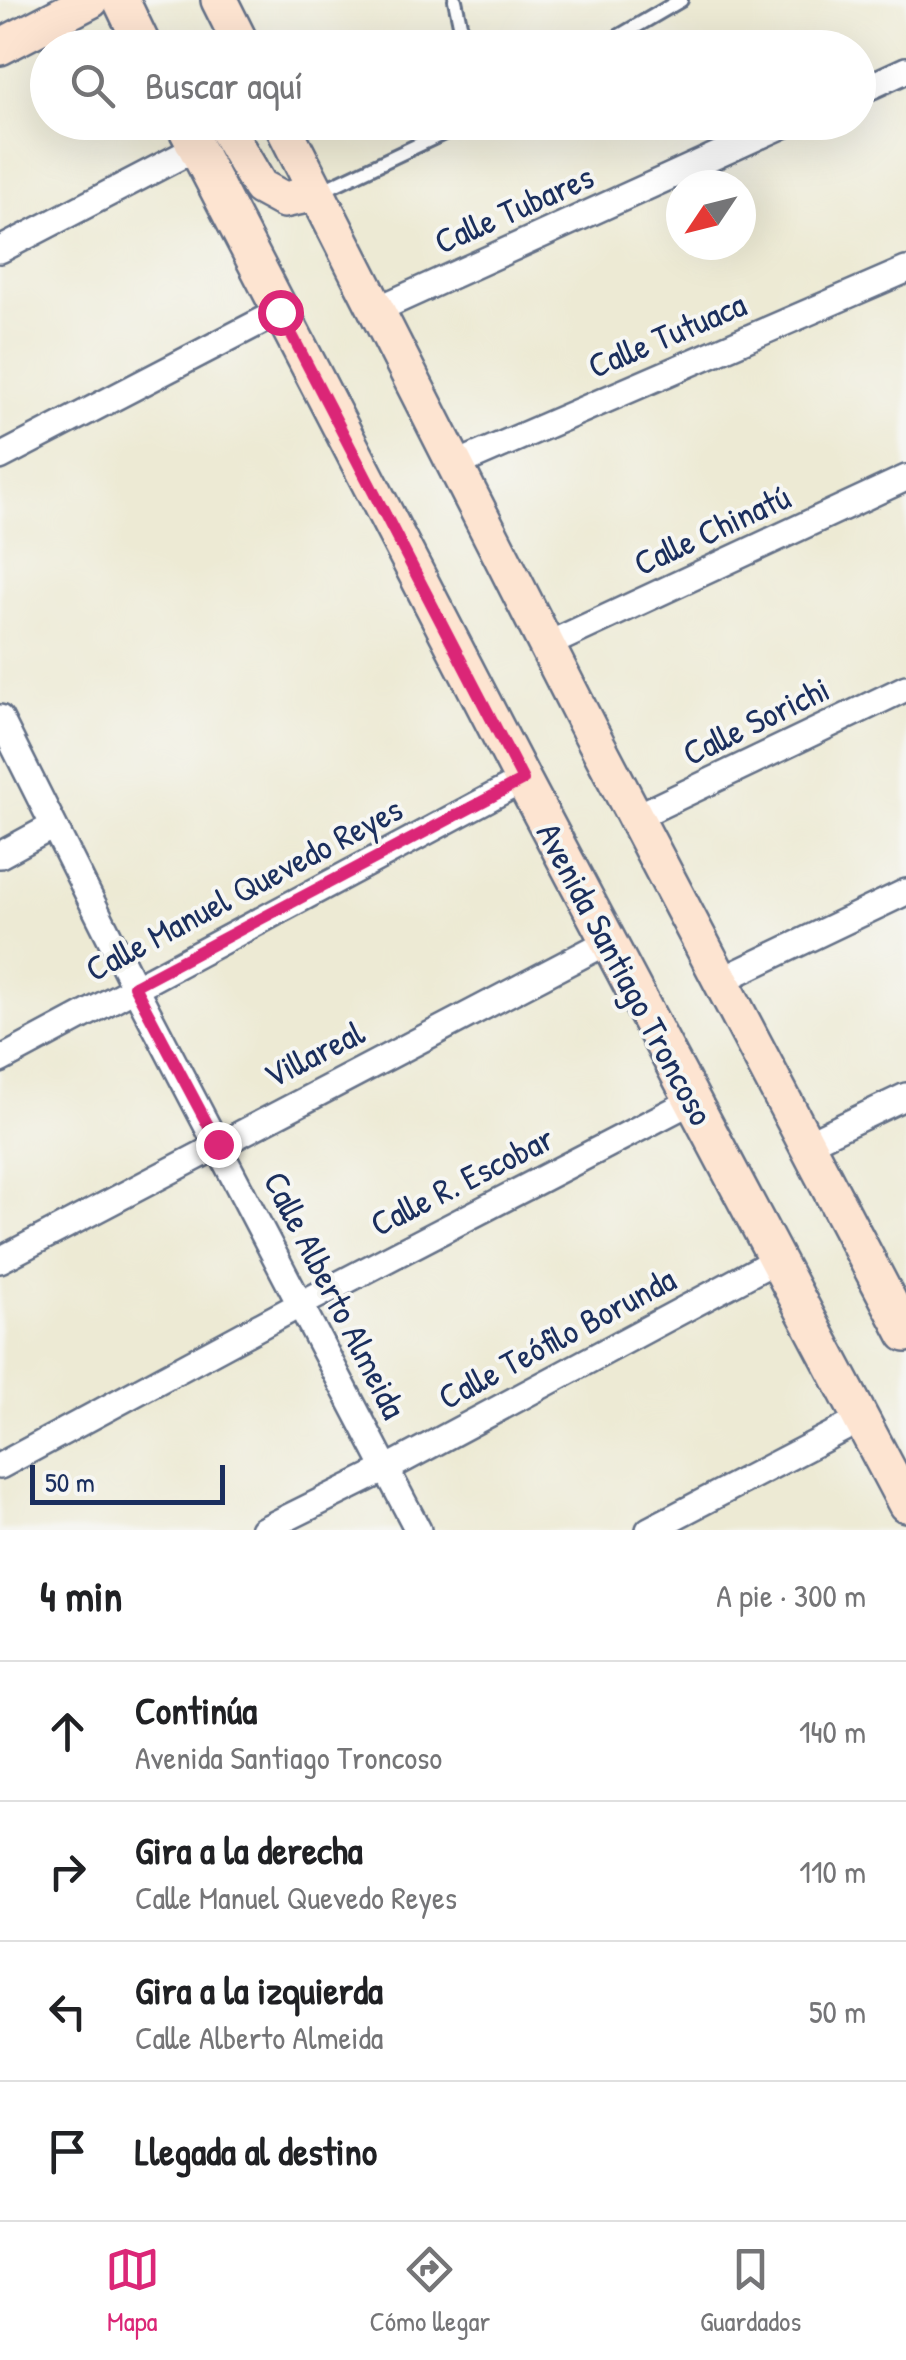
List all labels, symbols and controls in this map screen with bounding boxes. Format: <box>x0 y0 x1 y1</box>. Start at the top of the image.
search box <box>30 30 876 140</box>
icon: search <box>65 58 120 113</box>
text: Buscar aquí <box>145 59 303 111</box>
street label: Calle Tubares <box>427 153 601 264</box>
north arrow <box>666 170 756 260</box>
street label: Calle Tutuaca <box>581 280 753 389</box>
route start <box>258 290 304 336</box>
street label: Calle Chinatú <box>626 473 798 586</box>
street label: Calle Sorichi <box>675 665 837 776</box>
street label: Calle Manuel Quevedo Reyes <box>77 785 410 992</box>
street label: Avenida Santiago Troncoso <box>526 814 725 1133</box>
street label: Villareal <box>256 1008 373 1099</box>
street label: Calle R. Escobar <box>362 1114 561 1247</box>
route end <box>196 1122 242 1168</box>
street label: Calle Alberto Almeida <box>253 1163 418 1427</box>
street label: Calle Teófilo Borunda <box>430 1255 684 1420</box>
scale bar <box>30 1460 225 1504</box>
text: 50 m <box>45 1463 95 1501</box>
text: 4 min <box>40 1567 122 1624</box>
text: A pie · 300 m <box>716 1574 866 1617</box>
text: Continúa <box>135 1684 257 1736</box>
icon: ahead <box>40 1704 95 1759</box>
text: 140 m <box>799 1710 866 1753</box>
text: Avenida Santiago Troncoso <box>135 1736 442 1779</box>
text: Gira a la derecha <box>135 1824 363 1876</box>
icon: right <box>40 1844 95 1899</box>
text: 110 m <box>799 1850 866 1893</box>
text: Calle Manuel Quevedo Reyes <box>135 1876 457 1919</box>
text: Gira a la izquierda <box>135 1964 383 2016</box>
icon: left <box>40 1984 95 2039</box>
text: 50 m <box>809 1990 866 2033</box>
text: Calle Alberto Almeida <box>135 2016 383 2059</box>
icon: arrive <box>40 2124 95 2179</box>
text: Llegada al destino <box>135 2125 377 2177</box>
tab: Mapa <box>105 2242 160 2340</box>
tab: Cómo llegar <box>369 2242 490 2340</box>
tab: Guardados <box>700 2242 801 2340</box>

